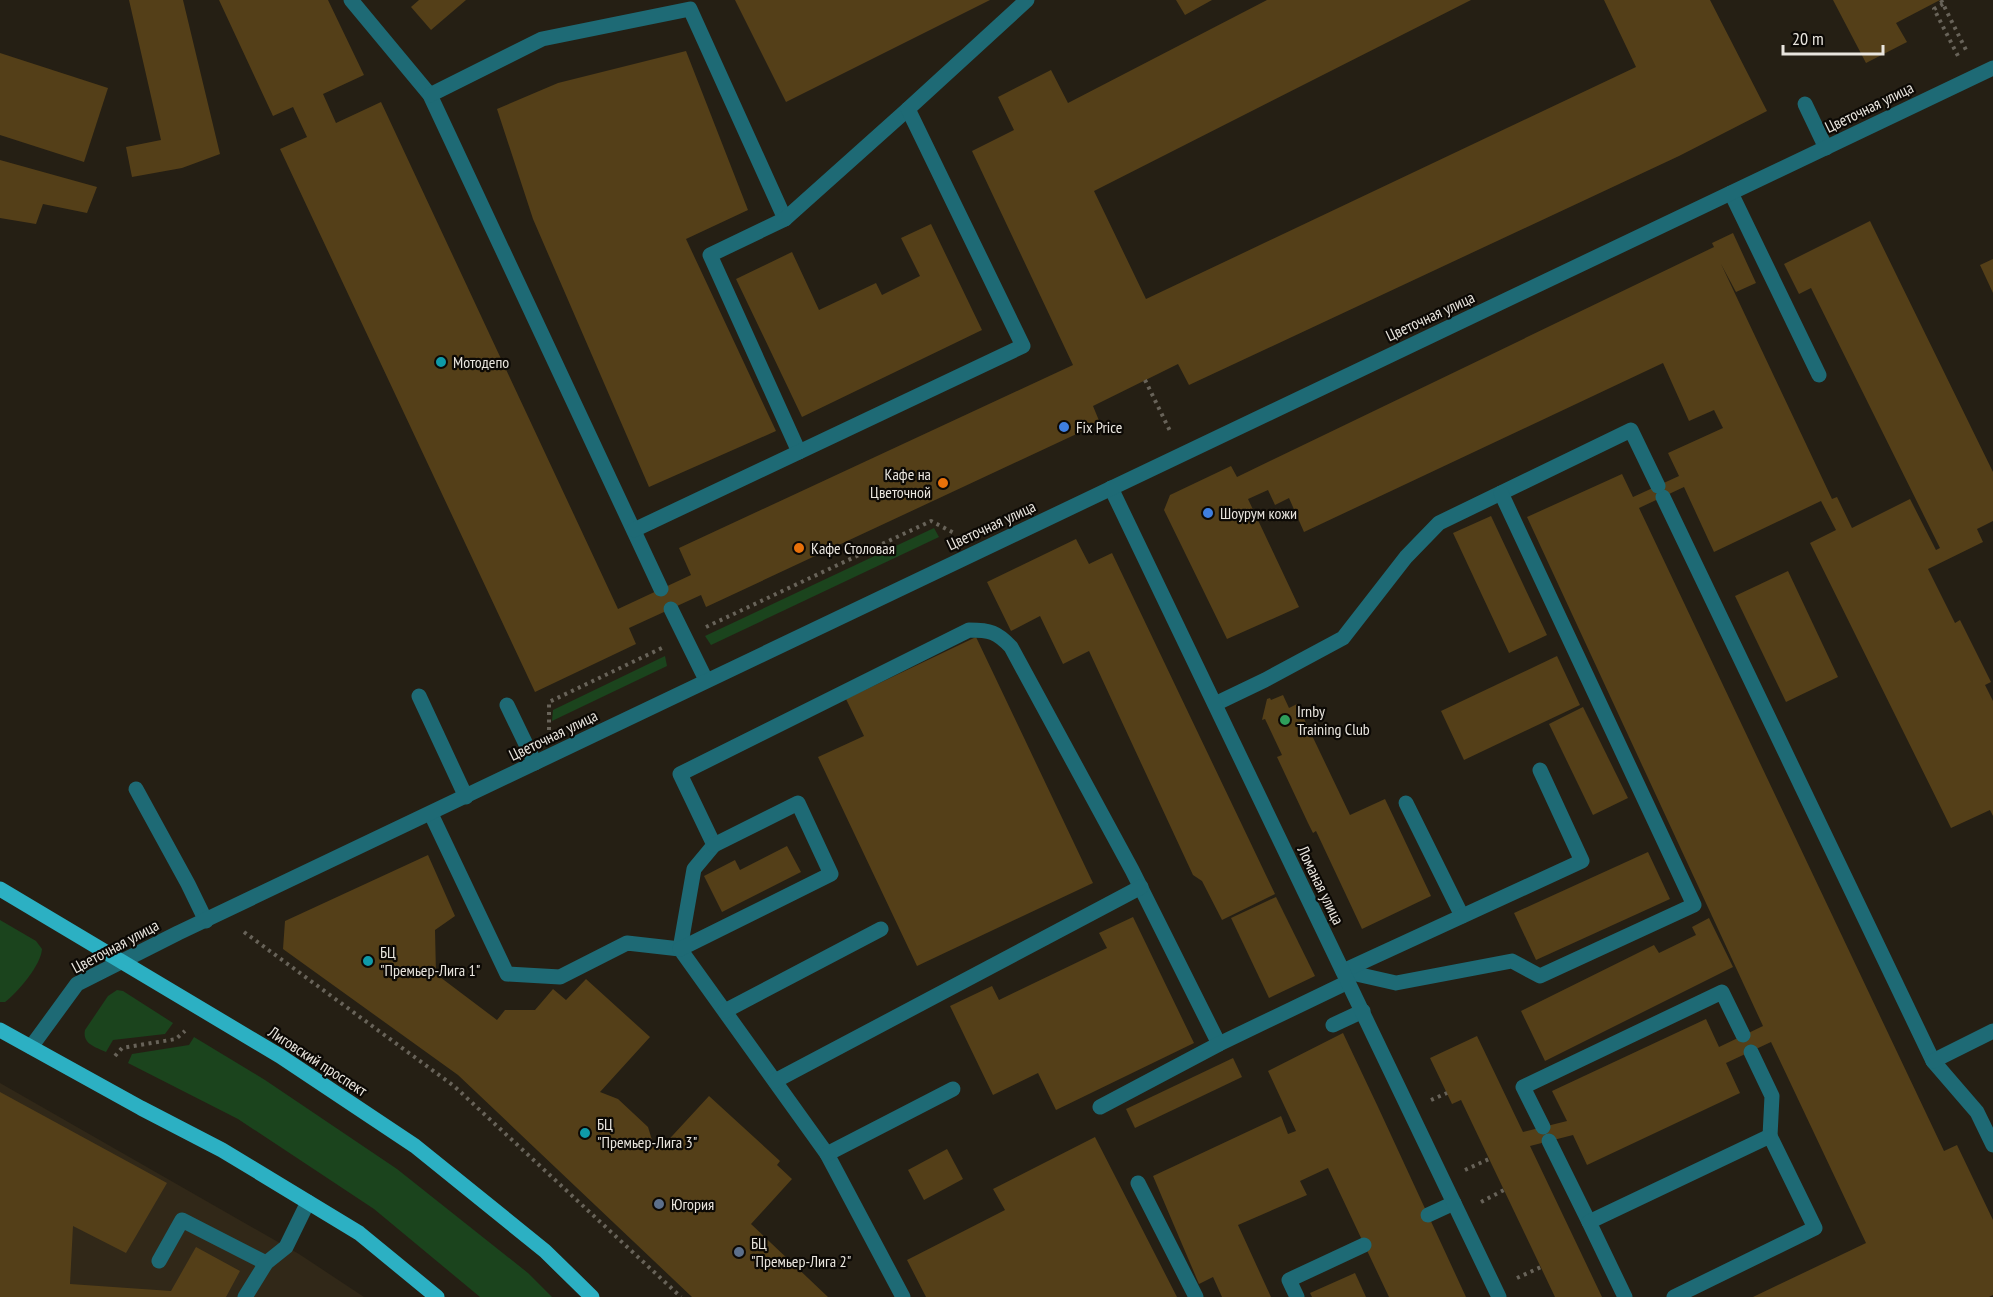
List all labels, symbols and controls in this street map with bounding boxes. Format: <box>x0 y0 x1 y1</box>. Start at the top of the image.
scale bar <box>1783 18 1884 56</box>
text: 20 m <box>1792 27 1824 50</box>
street label: Цветочная улица <box>1822 77 1916 137</box>
street label: Цветочная улица <box>1382 287 1478 345</box>
place label: Мотодепо <box>453 352 509 372</box>
marker: Мотодепо <box>434 355 448 369</box>
place label: Fix Price <box>1076 417 1122 437</box>
marker: Fix Price <box>1057 420 1071 434</box>
place label: Кафе на Цветочной <box>870 464 931 502</box>
marker: Кафе на Цветочной <box>936 476 950 490</box>
street label: Цветочная улица <box>943 496 1039 554</box>
place label: Шоурум кожи <box>1220 503 1297 523</box>
marker: Шоурум кожи <box>1201 506 1215 520</box>
place label: Кафе Столовая <box>811 538 895 558</box>
marker: Кафе Столовая <box>792 541 806 555</box>
place label: Irnby Training Club <box>1297 701 1370 739</box>
street label: Цветочная улица <box>506 705 600 765</box>
marker: Irnby Training Club <box>1278 713 1292 727</box>
street label: Ломаная улица <box>1293 841 1349 928</box>
street label: Цветочная улица <box>68 915 162 977</box>
place label: БЦ "Премьер-Лига 1" <box>380 942 480 980</box>
marker: БЦ "Премьер-Лига 1" <box>361 954 375 968</box>
street label: Лиговский проспект <box>264 1021 372 1101</box>
place label: БЦ "Премьер-Лига 3" <box>597 1114 697 1152</box>
marker: БЦ "Премьер-Лига 3" <box>578 1126 592 1140</box>
place label: Югория <box>671 1194 714 1214</box>
marker: Югория <box>652 1197 666 1211</box>
place label: БЦ "Премьер-Лига 2" <box>751 1233 851 1271</box>
marker: БЦ "Премьер-Лига 2" <box>732 1245 746 1259</box>

